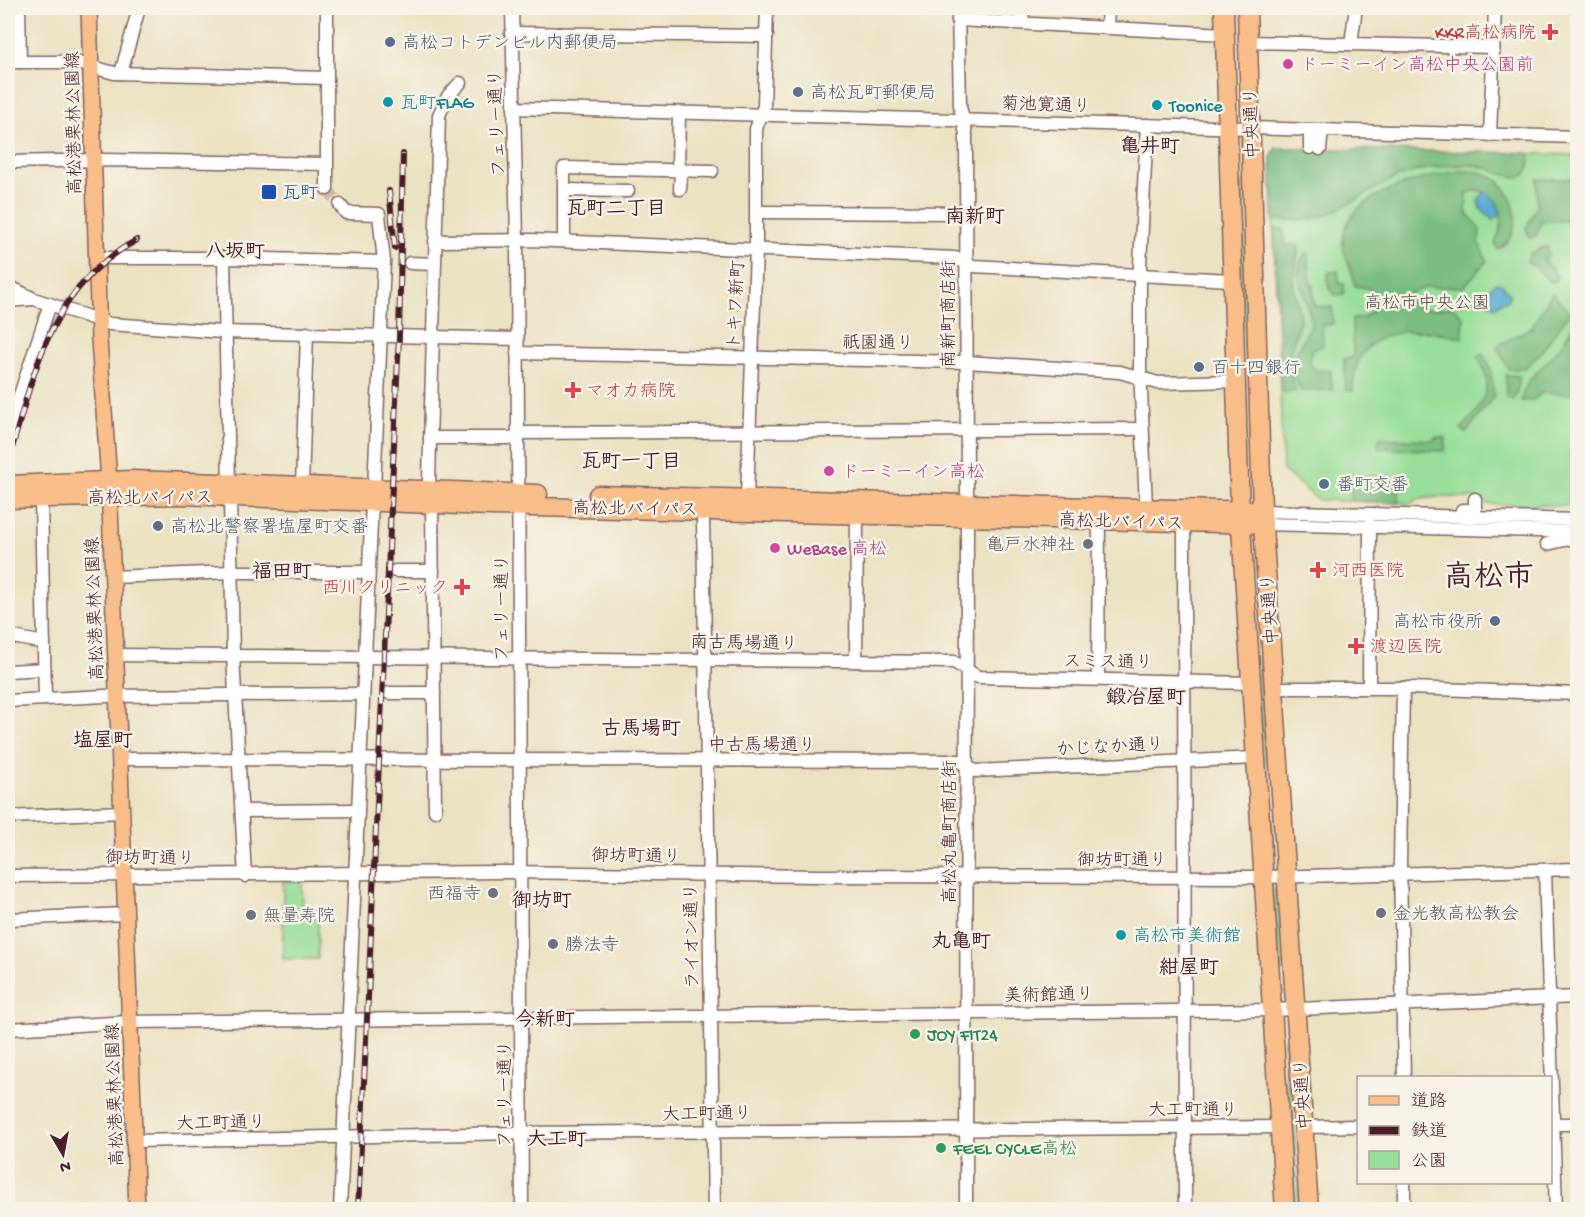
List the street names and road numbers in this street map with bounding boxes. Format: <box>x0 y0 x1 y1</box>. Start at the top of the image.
street label: 高松港栗林公園線 <box>63 51 87 195</box>
street label: フェリー通り <box>486 69 511 177</box>
street label: 中央通り <box>1241 87 1265 159</box>
street label: 菊池寛通り <box>1001 93 1091 119</box>
street label: トキワ新町 <box>724 260 750 351</box>
street label: 南新町商店街 <box>939 260 961 368</box>
street label: 祇園通り <box>842 333 914 356</box>
street label: 高松北バイパス <box>87 488 213 510</box>
street label: 高松北バイパス <box>572 498 698 522</box>
street label: 高松北バイパス <box>1058 510 1184 536</box>
street label: 高松港栗林公園線 <box>82 537 110 681</box>
street label: フェリー通り <box>493 554 514 662</box>
street label: 中央通り <box>1258 572 1284 646</box>
street label: 南古馬場通り <box>690 632 798 656</box>
street label: スミス通り <box>1063 652 1153 675</box>
street label: 中古馬場通り <box>708 735 816 757</box>
street label: かじなか通り <box>1056 735 1165 762</box>
street label: 高松丸亀町商店街 <box>940 760 962 904</box>
street label: 御坊町通り <box>591 845 681 869</box>
street label: 御坊町通り <box>105 847 195 871</box>
street label: 御坊町通り <box>1077 850 1167 872</box>
street label: ライオン通り <box>682 882 705 989</box>
street label: 美術館通り <box>1004 984 1094 1008</box>
street label: 高松港栗林公園線 <box>102 1023 130 1167</box>
street label: フェリー通り <box>496 1040 517 1148</box>
street label: 中央通り <box>1291 1057 1317 1131</box>
street label: 大工町通り <box>1148 1101 1238 1122</box>
street label: 大工町通り <box>662 1104 752 1127</box>
street label: 大工町通り <box>176 1113 266 1136</box>

